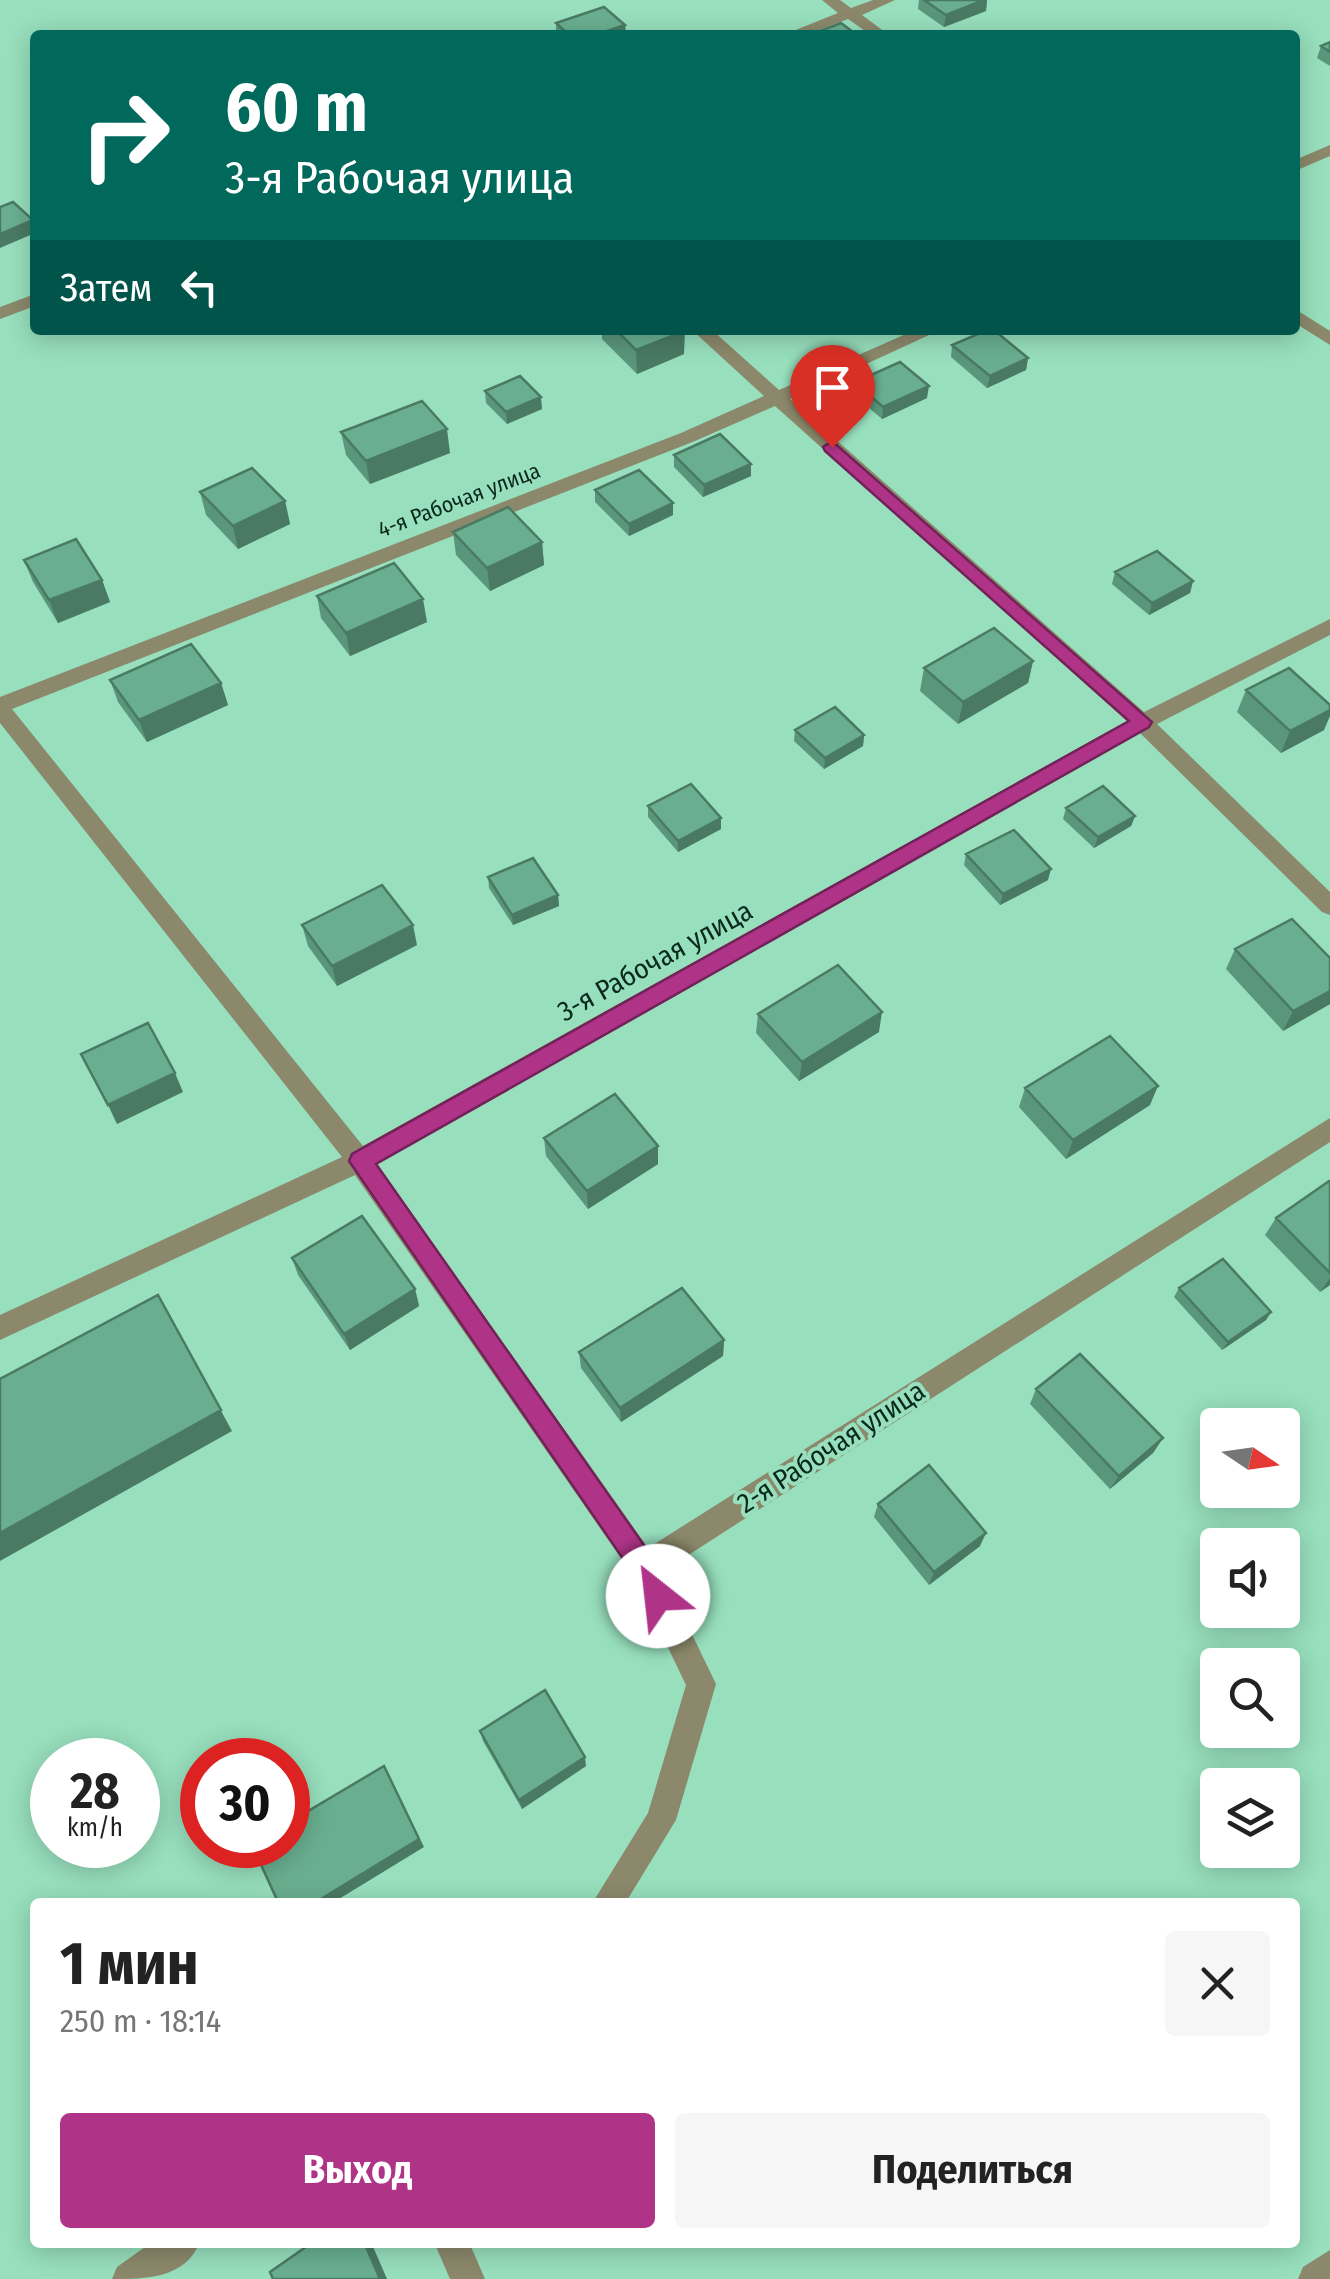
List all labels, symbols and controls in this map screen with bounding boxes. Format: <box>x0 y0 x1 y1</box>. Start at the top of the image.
text: 60 m <box>225 66 368 150</box>
icon: right <box>60 70 190 200</box>
text: 3-я Рабочая улица <box>225 151 574 205</box>
icon: left <box>172 260 227 315</box>
text: Затем <box>60 265 152 311</box>
pin <box>790 345 875 448</box>
icon: arrive <box>805 360 860 415</box>
street label: 4-я Рабочая улица <box>374 457 544 543</box>
street label: 3-я Рабочая улица <box>552 894 758 1028</box>
street label: 2-я Рабочая улица <box>731 1374 931 1520</box>
north arrow <box>1200 1408 1300 1508</box>
map controls <box>1200 1408 1300 1868</box>
button: sound <box>1200 1528 1300 1628</box>
position arrow <box>606 1544 710 1648</box>
button: search <box>1200 1648 1300 1748</box>
speed limit sign: 30 <box>180 1738 310 1868</box>
text: 28 <box>70 1761 120 1821</box>
button: layers <box>1200 1768 1300 1868</box>
text: km/h <box>67 1813 123 1843</box>
text: 1 мин <box>60 1928 199 2000</box>
button: close <box>1165 1931 1270 2036</box>
text: 250 m · 18:14 <box>60 2002 221 2040</box>
button: Выход <box>60 2113 655 2228</box>
button: Поделиться <box>675 2113 1270 2228</box>

